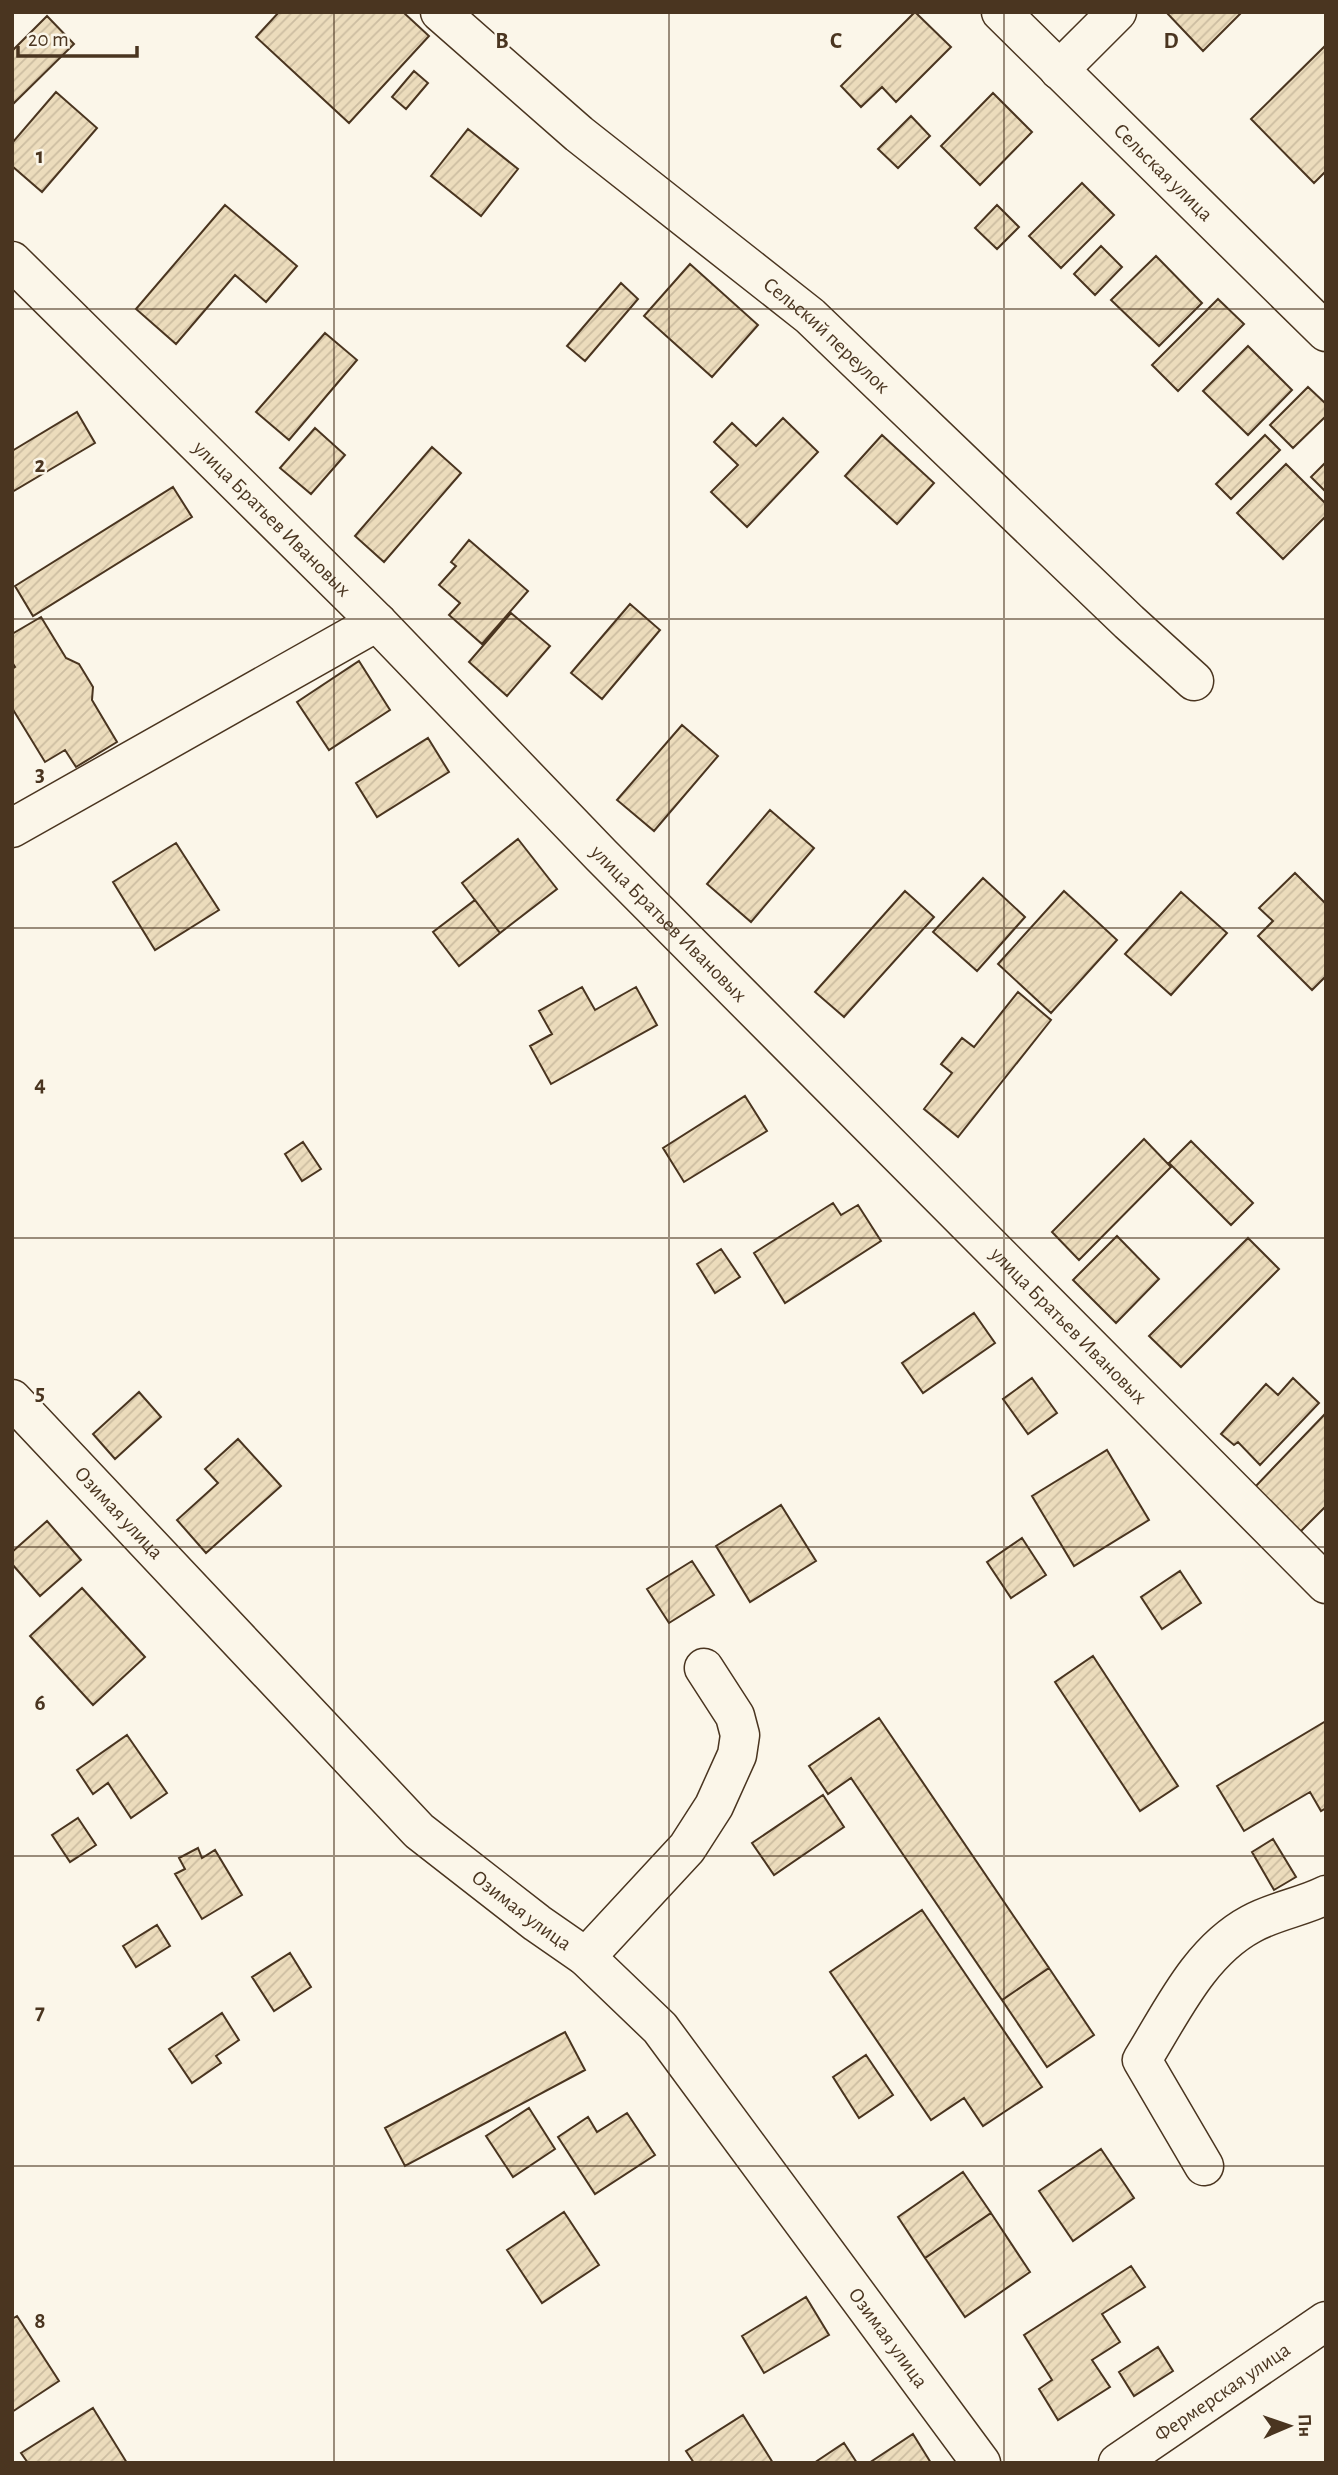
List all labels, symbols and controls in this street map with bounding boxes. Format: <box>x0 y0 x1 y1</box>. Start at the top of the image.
scale bar <box>18 14 136 58</box>
text: 20 m <box>28 29 69 50</box>
text: B <box>495 30 509 53</box>
text: C <box>830 30 842 53</box>
text: D <box>1163 30 1179 53</box>
street label: Сельская улица <box>1109 119 1217 226</box>
text: 1 <box>36 145 44 168</box>
street label: Сельский переулок <box>759 273 894 398</box>
street label: улица Братьев Ивановых <box>189 436 355 601</box>
text: 2 <box>35 454 46 477</box>
text: 3 <box>35 763 45 786</box>
street label: улица Братьев Ивановых <box>586 841 751 1006</box>
text: 4 <box>34 1073 46 1096</box>
street label: улица Братьев Ивановых <box>986 1243 1151 1408</box>
text: 5 <box>35 1382 45 1405</box>
street label: Озимая улица <box>70 1462 167 1564</box>
text: 6 <box>34 1692 46 1715</box>
street label: Озимая улица <box>467 1866 575 1955</box>
text: 7 <box>35 2001 45 2024</box>
street label: Озимая улица <box>844 2284 932 2392</box>
text: 8 <box>34 2310 46 2333</box>
street label: Фермерская улица <box>1151 2339 1294 2446</box>
north arrow <box>1254 2391 1324 2461</box>
text: Пн <box>1295 2414 1314 2437</box>

